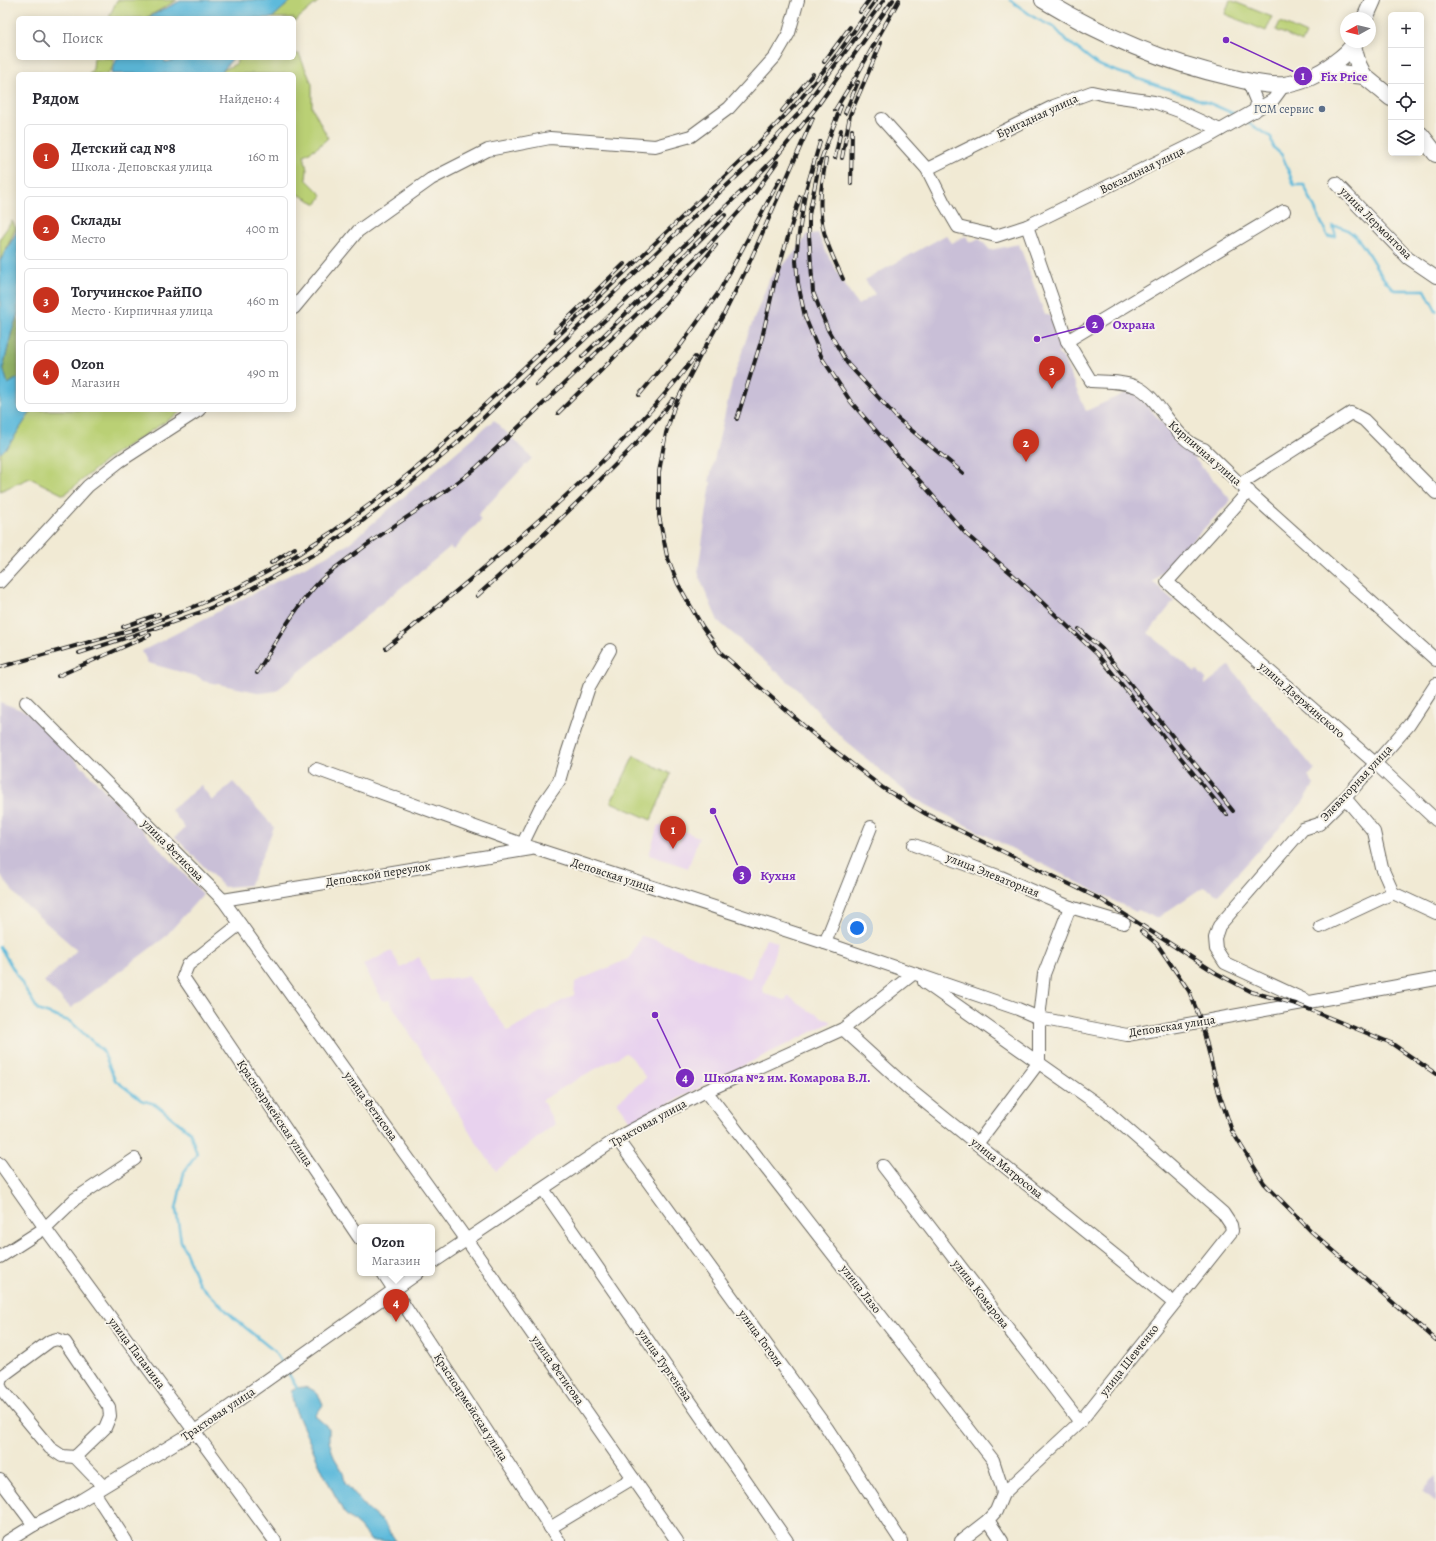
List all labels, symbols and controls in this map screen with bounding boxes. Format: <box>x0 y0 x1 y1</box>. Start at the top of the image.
north arrow <box>1340 12 1376 48</box>
map controls <box>1388 12 1424 156</box>
button: + <box>1388 12 1424 48</box>
search box <box>16 16 296 60</box>
icon: search <box>30 27 52 49</box>
text: Поиск <box>62 28 103 48</box>
button: − <box>1388 48 1424 84</box>
callout: Fix Price <box>1293 64 1376 89</box>
text: 1 <box>1301 68 1306 84</box>
text: Fix Price <box>1320 68 1368 85</box>
button: locate <box>1388 84 1424 120</box>
text: Рядом <box>32 87 79 110</box>
text: Найдено: 4 <box>219 90 280 107</box>
street label: Бригадная улица <box>994 90 1081 142</box>
place label: ГСМ сервис <box>1254 101 1314 117</box>
marker: ГСМ сервис <box>1317 104 1327 114</box>
button: layers <box>1388 120 1424 156</box>
text: Детский сад №8 <box>71 138 176 158</box>
street label: Вокзальная улица <box>1097 142 1188 197</box>
text: 1 <box>44 148 48 165</box>
text: 160 m <box>248 148 279 165</box>
text: Школа · Деповская улица <box>71 158 212 175</box>
street label: улица Лермонтова <box>1336 183 1416 263</box>
text: Склады <box>71 210 121 230</box>
text: 2 <box>43 220 49 237</box>
text: 400 m <box>246 220 279 237</box>
text: Место <box>71 230 106 247</box>
text: Тогучинское РайПО <box>71 282 202 302</box>
text: 3 <box>43 292 49 309</box>
text: 460 m <box>247 292 279 309</box>
text: Место · Кирпичная улица <box>71 302 213 319</box>
callout: Охрана <box>1085 312 1163 337</box>
text: 2 <box>1092 316 1098 332</box>
text: Охрана <box>1113 316 1156 333</box>
text: Ozon <box>71 354 104 374</box>
pin: 3 <box>1039 356 1065 389</box>
text: 4 <box>43 364 49 381</box>
text: 490 m <box>247 364 279 381</box>
text: Магазин <box>71 374 120 391</box>
street label: Кирпичная улица <box>1165 417 1245 489</box>
pin: 2 <box>1013 429 1039 462</box>
street label: улица Дзержинского <box>1255 658 1348 742</box>
street label: Элеваторная улица <box>1316 741 1396 825</box>
street label: улица Фетисова <box>138 815 208 885</box>
pin: 1 <box>660 816 686 849</box>
street label: улица Элеваторная <box>943 849 1042 901</box>
street label: Деповская улица <box>569 854 657 896</box>
street label: Деповской переулок <box>324 858 432 890</box>
callout: Кухня <box>732 863 804 888</box>
text: 3 <box>739 867 745 883</box>
text: Кухня <box>760 867 796 884</box>
your location <box>847 918 867 938</box>
street label: Деповская улица <box>1128 1011 1217 1041</box>
street label: Красноармейская улица <box>233 1057 317 1170</box>
callout: Школа №2 им. Комарова В.Л. <box>675 1065 878 1090</box>
street label: улица Фетисова <box>340 1067 402 1144</box>
text: Школа №2 им. Комарова В.Л. <box>703 1069 871 1086</box>
text: 4 <box>682 1070 688 1086</box>
street label: Трактовая улица <box>607 1095 690 1151</box>
street label: улица Матросова <box>967 1133 1047 1202</box>
popup <box>357 1224 435 1276</box>
text: Ozon <box>371 1232 405 1252</box>
text: Магазин <box>371 1252 421 1269</box>
street label: улица Комарова <box>948 1255 1013 1332</box>
street label: улица Лазо <box>836 1261 885 1317</box>
pin: 4 <box>383 1289 409 1322</box>
street label: улица Гоголя <box>734 1305 787 1370</box>
street label: улица Папанина <box>104 1313 169 1392</box>
street label: улица Шевченко <box>1095 1321 1162 1400</box>
street label: улица Тургенева <box>634 1325 696 1405</box>
street label: улица Фетисова <box>527 1331 588 1408</box>
street label: Красноармейская улица <box>430 1350 512 1464</box>
street label: Трактовая улица <box>178 1383 258 1445</box>

